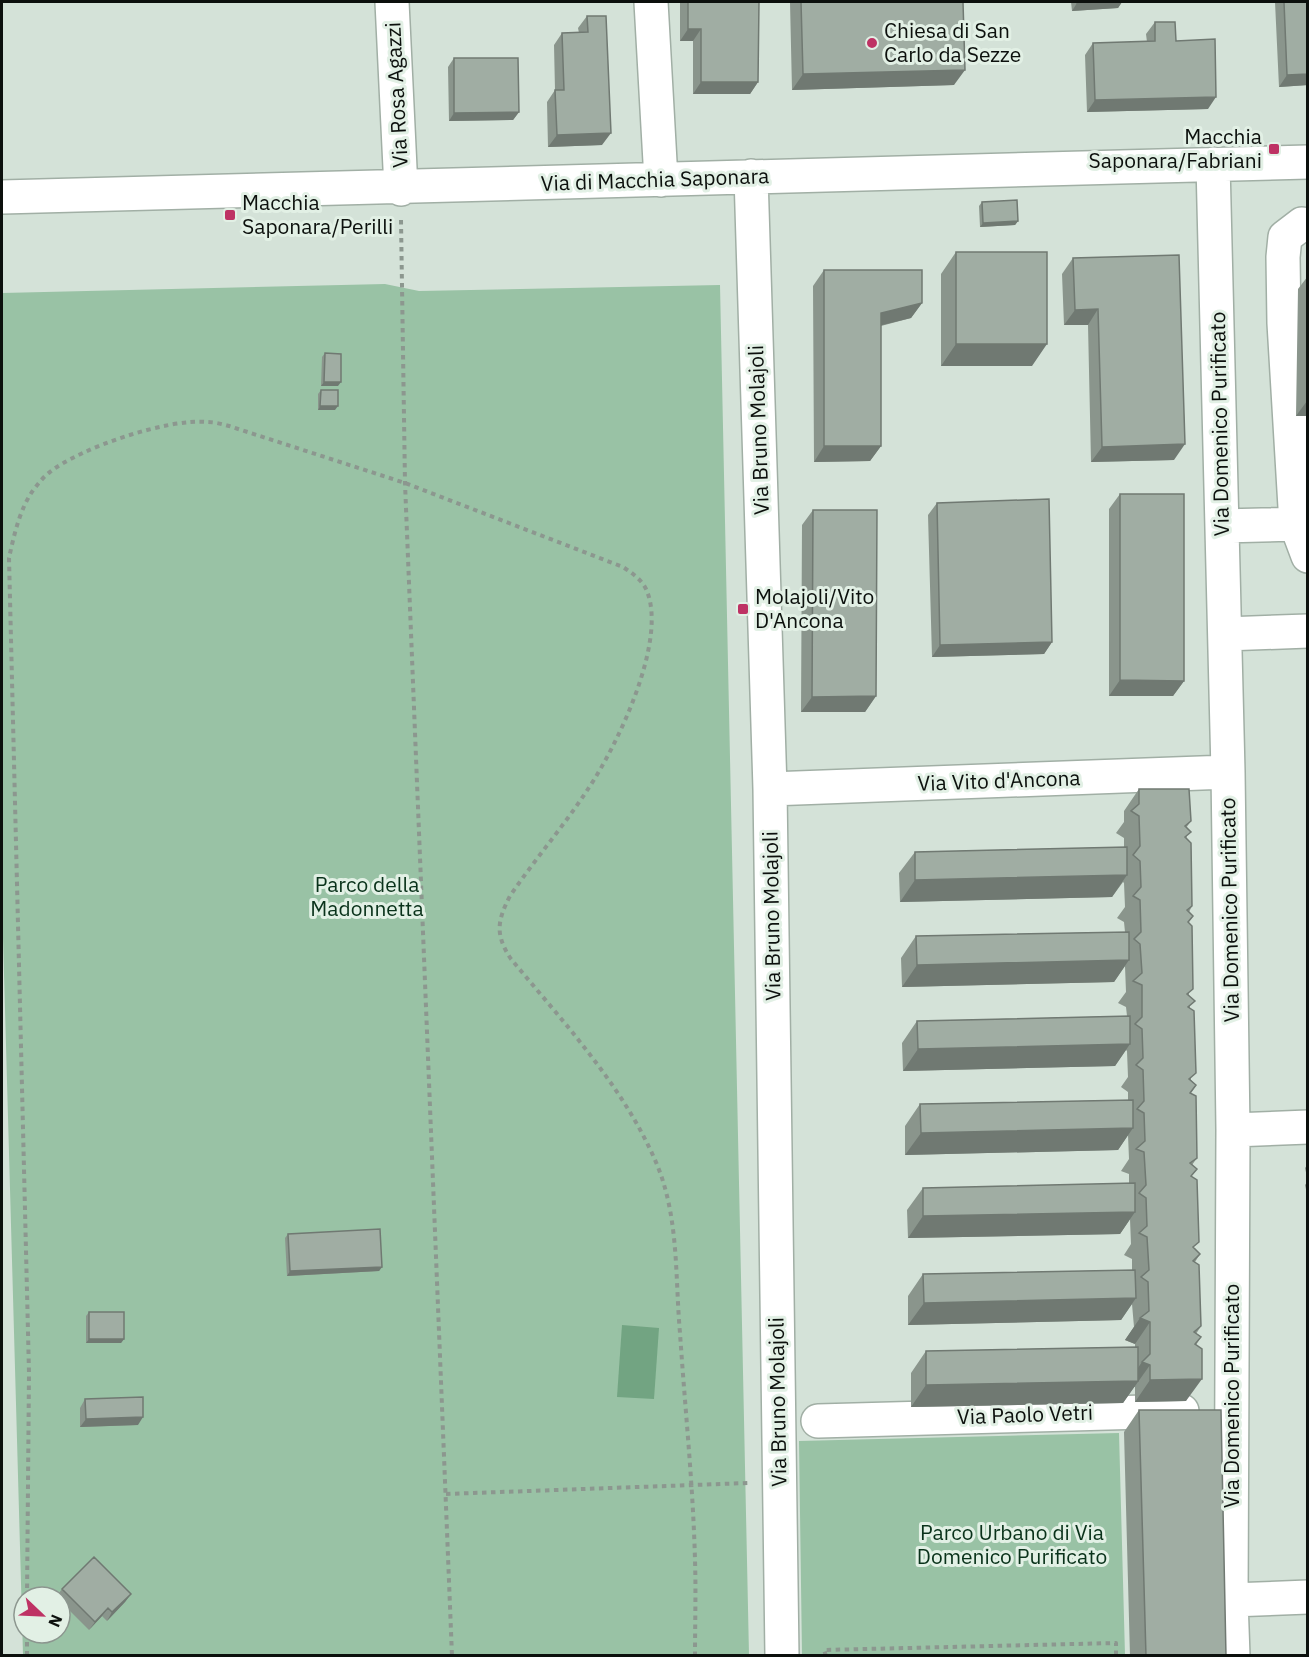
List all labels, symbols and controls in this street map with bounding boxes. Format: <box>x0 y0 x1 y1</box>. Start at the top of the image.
place label: Chiesa di San Carlo da Sezze <box>884 16 1021 68</box>
street label: Via Rosa Agazzi <box>378 21 414 169</box>
marker: Chiesa di San Carlo da Sezze <box>865 36 879 50</box>
place label: Macchia Saponara/Fabriani <box>1089 122 1262 174</box>
marker: Macchia Saponara/Fabriani <box>1267 142 1281 156</box>
street label: Via di Macchia Saponara <box>540 161 770 197</box>
place label: Macchia Saponara/Perilli <box>242 188 393 240</box>
marker: Macchia Saponara/Perilli <box>223 208 237 222</box>
street label: Via Domenico Purificato <box>1203 311 1235 537</box>
street label: Via Bruno Molajoli <box>741 345 775 515</box>
place label: Molajoli/Vito D'Ancona <box>755 582 874 634</box>
marker: Molajoli/Vito D'Ancona <box>736 602 750 616</box>
street label: Via Vito d'Ancona <box>917 763 1081 797</box>
street label: Via Domenico Purificato <box>1213 797 1245 1023</box>
street label: Via Bruno Molajoli <box>756 831 786 1001</box>
park label: Parco della Madonnetta <box>310 870 424 922</box>
street label: Via Domenico Purificato <box>1217 1284 1245 1508</box>
street label: Via Bruno Molajoli <box>762 1317 792 1487</box>
street label: Via Paolo Vetri <box>956 1398 1093 1430</box>
park label: Parco Urbano di Via Domenico Purificato <box>917 1518 1107 1570</box>
north arrow <box>12 1585 72 1645</box>
text: N <box>44 1612 67 1630</box>

